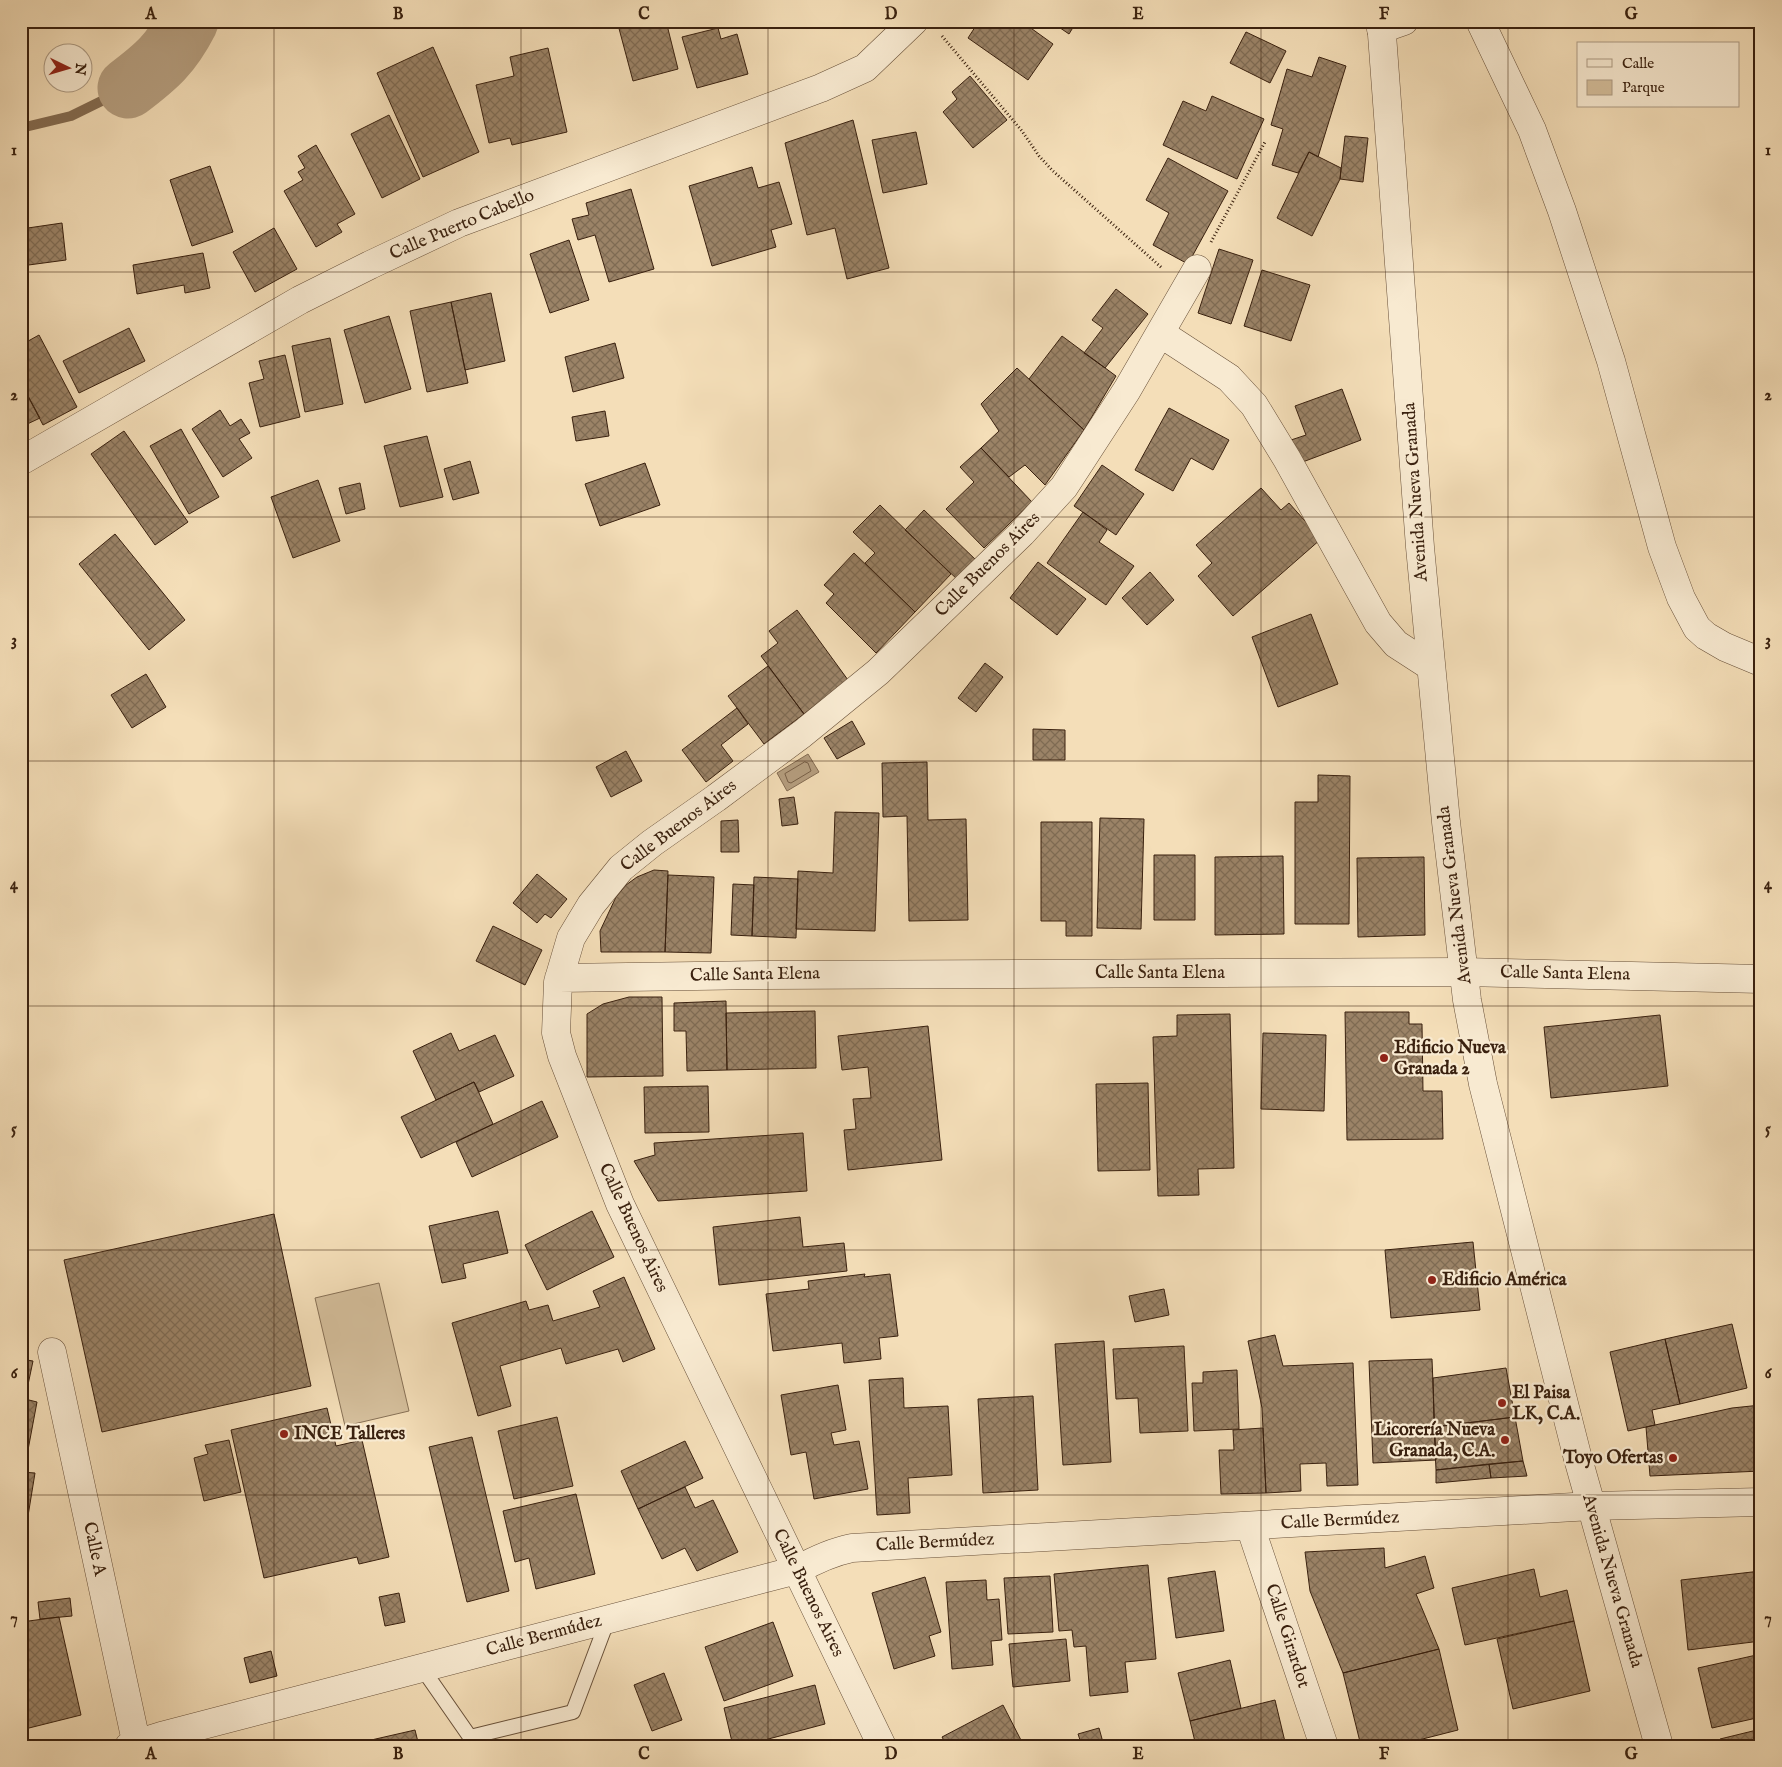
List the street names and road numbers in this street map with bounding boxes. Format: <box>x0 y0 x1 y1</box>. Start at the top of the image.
street label: Calle Puerto Cabello <box>386 184 538 266</box>
street label: Avenida Nueva Granada <box>1398 402 1434 583</box>
street label: Calle Buenos Aires <box>930 507 1046 623</box>
street label: Calle Buenos Aires <box>616 775 742 877</box>
street label: Avenida Nueva Granada <box>1433 804 1477 986</box>
street label: Calle Santa Elena <box>1500 961 1630 987</box>
street label: Calle Santa Elena <box>690 962 820 988</box>
street label: Calle Santa Elena <box>1095 962 1225 985</box>
street label: Calle Buenos Aires <box>593 1160 673 1296</box>
street label: Avenida Nueva Granada <box>1576 1491 1648 1671</box>
street label: Calle Bermúdez <box>1280 1506 1400 1536</box>
street label: Calle A <box>77 1520 111 1579</box>
street label: Calle Buenos Aires <box>767 1525 849 1661</box>
street label: Calle Bermúdez <box>875 1528 995 1558</box>
street label: Calle Girardot <box>1259 1581 1315 1691</box>
street label: Calle Bermúdez <box>484 1610 604 1662</box>

